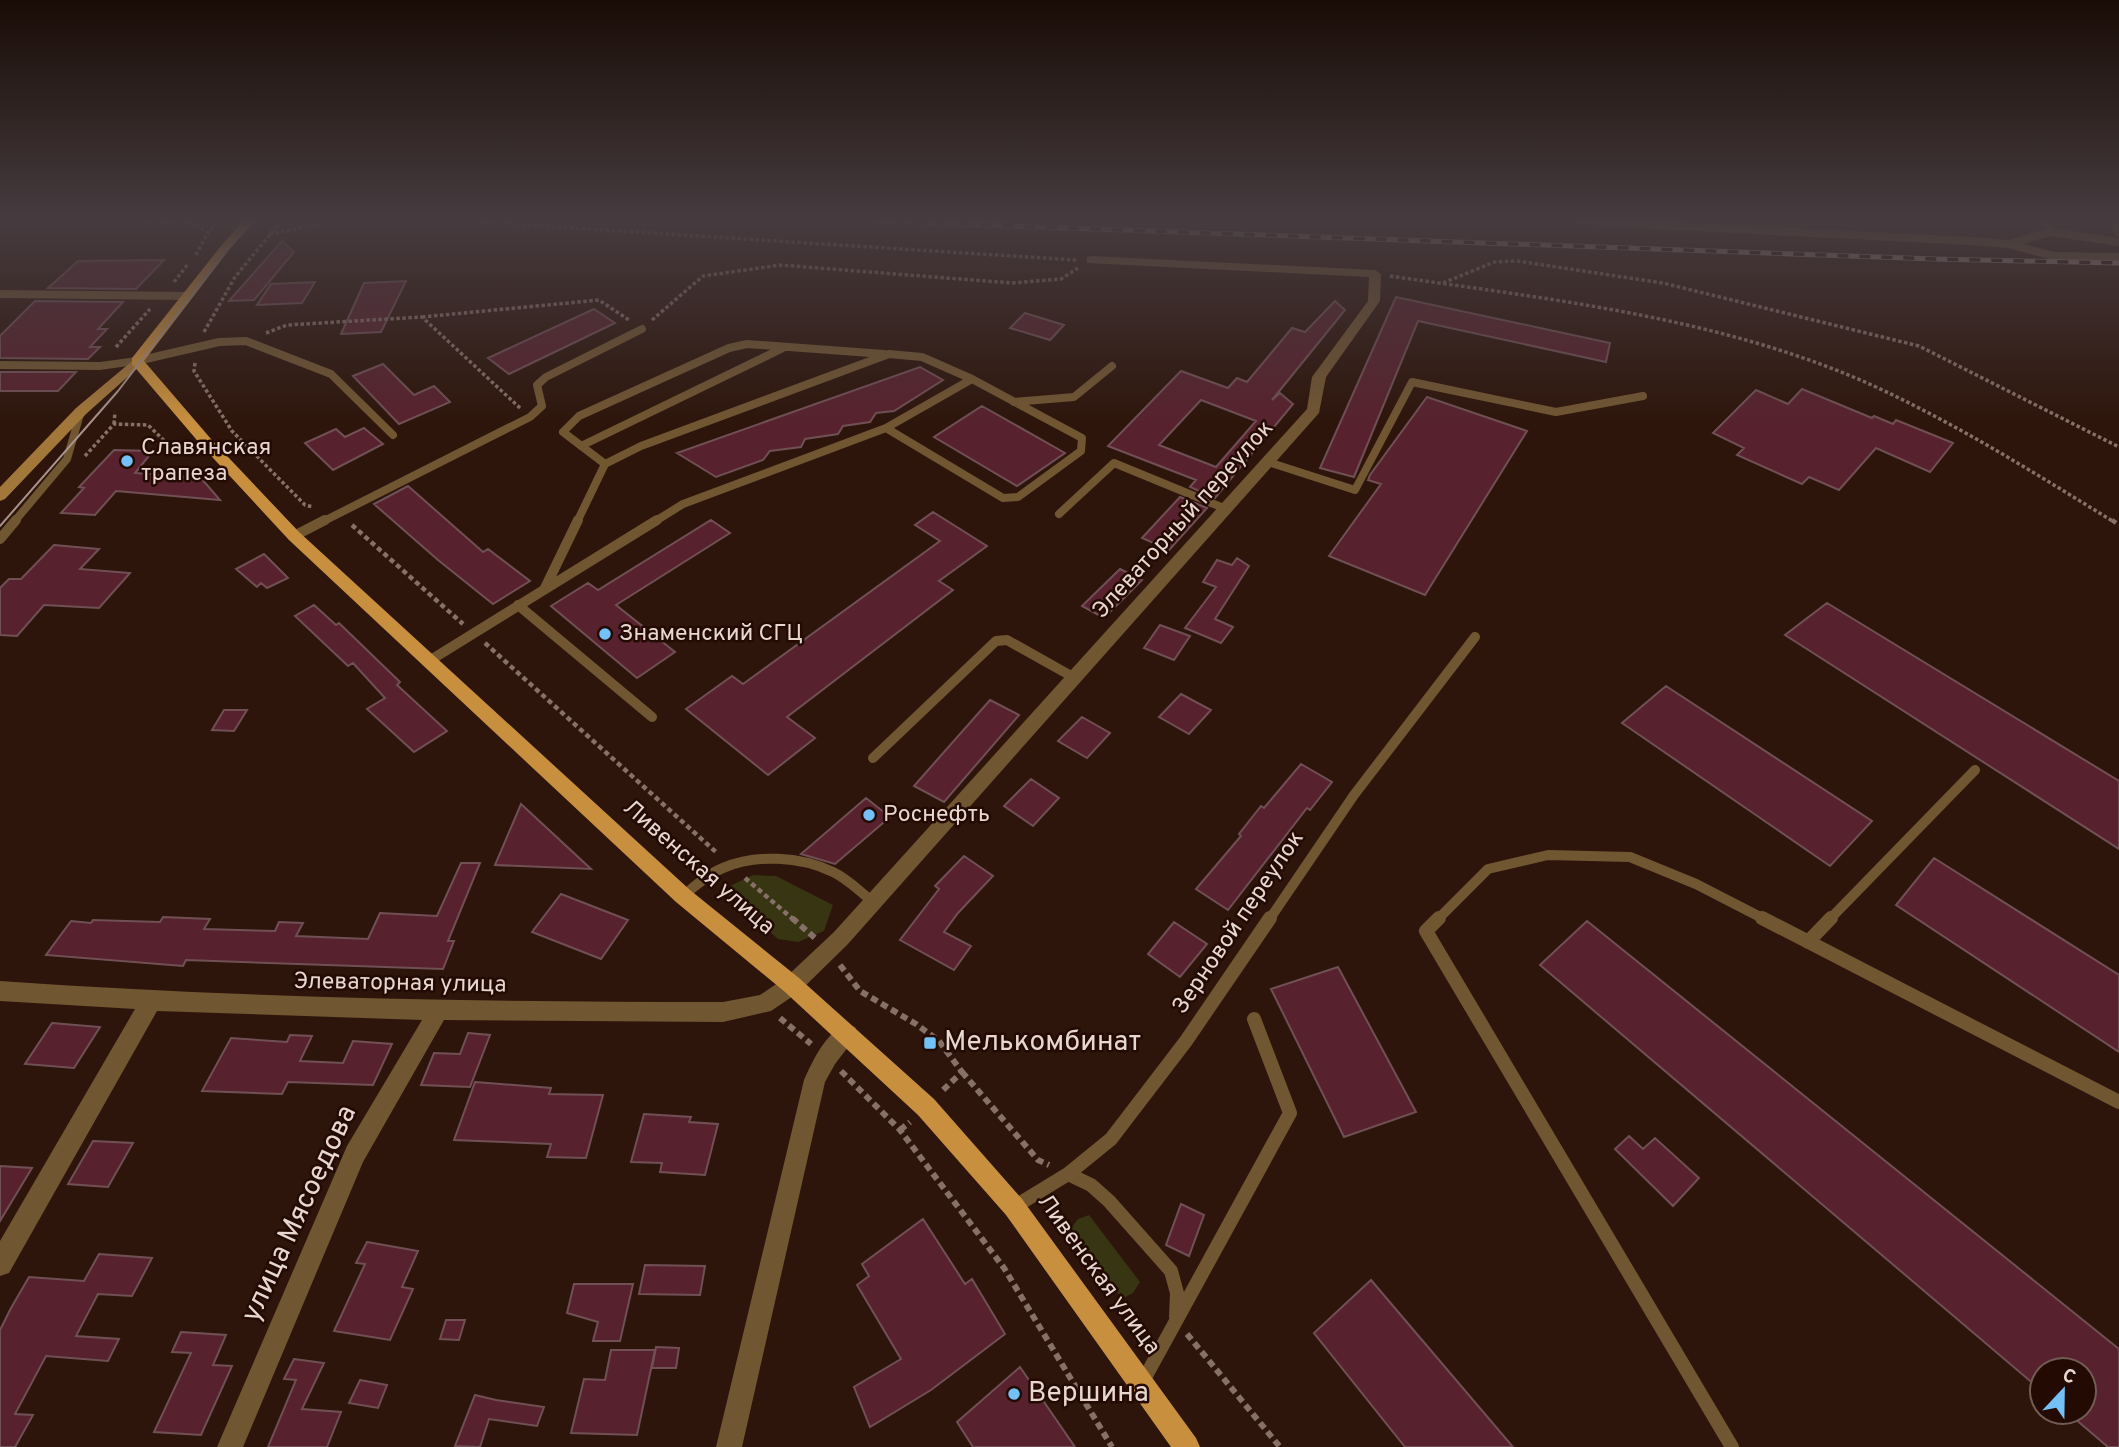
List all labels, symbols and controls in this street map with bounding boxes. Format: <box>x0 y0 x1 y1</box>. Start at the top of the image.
street label: Элеваторный переулок <box>1087 415 1281 625</box>
place label: Славянская трапеза <box>141 434 271 489</box>
marker: Славянская трапеза <box>119 453 135 469</box>
place label: Знаменский СГЦ <box>619 620 803 649</box>
marker: Знаменский СГЦ <box>597 626 613 642</box>
street label: Ливенская улица <box>616 794 780 942</box>
place label: Роснефть <box>883 801 990 830</box>
marker: Роснефть <box>861 807 877 823</box>
street label: Зерновой переулок <box>1167 826 1311 1020</box>
street label: Элеваторная улица <box>293 968 507 1000</box>
place label: Мелькомбинат <box>944 1025 1141 1061</box>
marker: Мелькомбинат <box>922 1035 938 1051</box>
street label: улица Мясоедова <box>234 1100 366 1328</box>
street label: Ливенская улица <box>1030 1189 1166 1361</box>
north arrow <box>2028 1356 2098 1426</box>
text: С <box>2058 1364 2079 1390</box>
place label: Вершина <box>1028 1376 1149 1412</box>
marker: Вершина <box>1006 1386 1022 1402</box>

